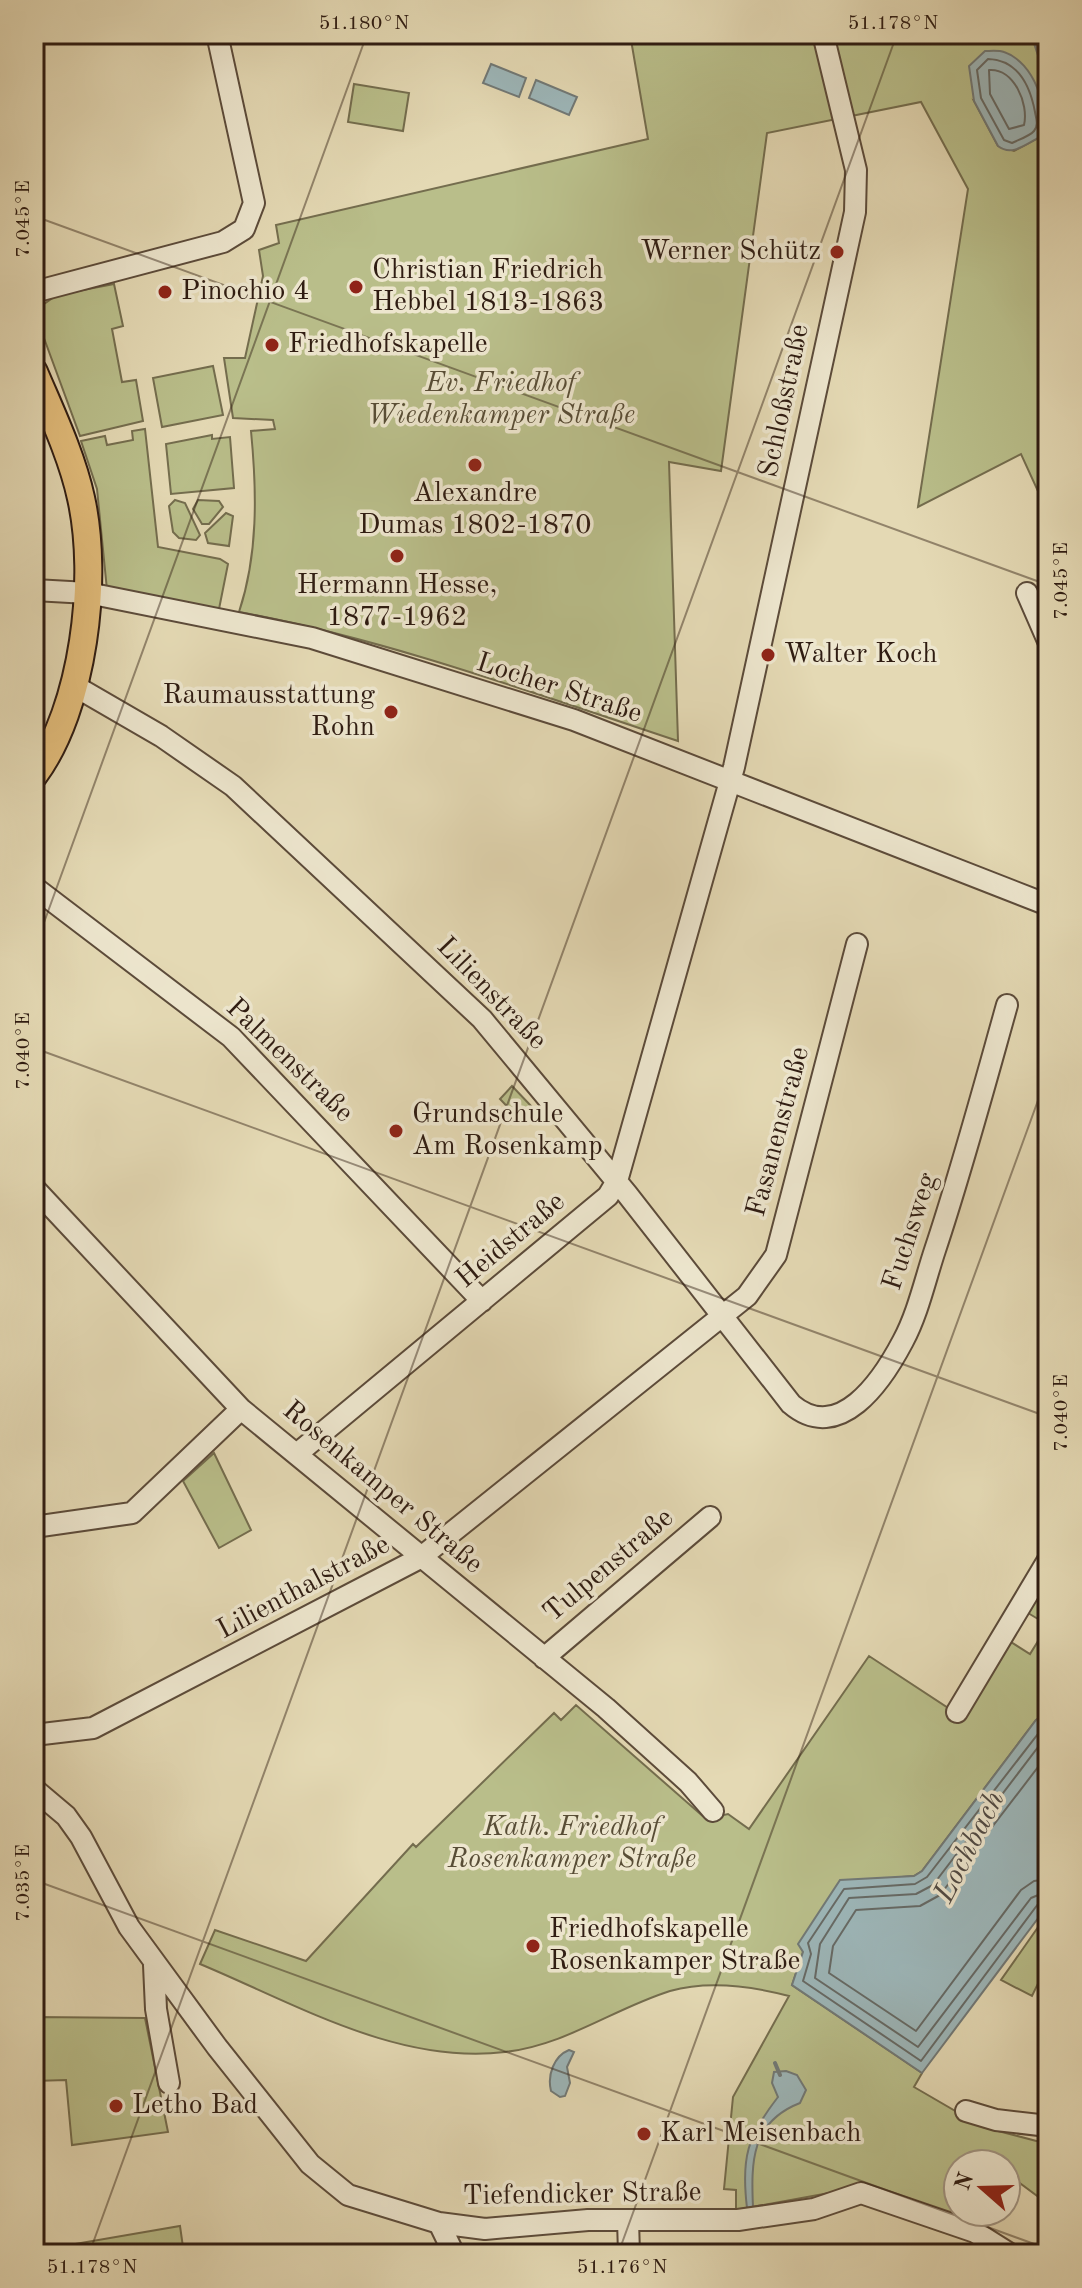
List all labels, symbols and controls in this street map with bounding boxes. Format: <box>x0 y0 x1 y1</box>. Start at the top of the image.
text: 51.180°N <box>319 14 409 34</box>
text: 51.178°N <box>848 14 938 34</box>
text: 7.045°E <box>14 180 34 258</box>
place label: Werner Schütz <box>640 238 821 266</box>
marker: Werner Schütz <box>828 243 846 261</box>
place label: Christian Friedrich Hebbel 1813-1863 <box>372 257 604 317</box>
place label: Pinochio 4 <box>181 278 310 306</box>
marker: Christian Friedrich Hebbel 1813-1863 <box>347 278 365 296</box>
marker: Pinochio 4 <box>156 283 174 301</box>
street label: Schloßstraße <box>755 322 815 480</box>
place label: Friedhofskapelle <box>288 331 488 359</box>
marker: Friedhofskapelle <box>263 336 281 354</box>
park label: Ev. Friedhof Wiedenkamper Straße <box>367 370 635 430</box>
marker: Alexandre Dumas 1802-1870 <box>466 456 484 474</box>
place label: Alexandre Dumas 1802-1870 <box>358 480 592 540</box>
text: 7.045°E <box>1052 542 1072 620</box>
marker: Hermann Hesse, 1877-1962 <box>388 547 406 565</box>
place label: Hermann Hesse, 1877-1962 <box>297 572 497 632</box>
place label: Walter Koch <box>784 641 938 669</box>
marker: Walter Koch <box>759 646 777 664</box>
street label: Locher Straße <box>473 649 645 729</box>
place label: Raumausstattung Rohn <box>162 682 375 742</box>
marker: Raumausstattung Rohn <box>382 703 400 721</box>
street label: Lilienstraße <box>431 932 551 1056</box>
street label: Palmenstraße <box>220 994 358 1128</box>
text: 7.040°E <box>14 1012 34 1090</box>
street label: Fasanenstraße <box>743 1044 815 1220</box>
place label: Grundschule Am Rosenkamp <box>412 1101 603 1161</box>
marker: Grundschule Am Rosenkamp <box>387 1122 405 1140</box>
street label: Fuchsweg <box>879 1170 943 1294</box>
street label: Heidstraße <box>451 1188 571 1294</box>
text: 7.040°E <box>1052 1374 1072 1452</box>
street label: Rosenkamper Straße <box>277 1396 487 1580</box>
street label: Tulpenstraße <box>539 1504 679 1628</box>
street label: Lilienthalstraße <box>213 1531 395 1645</box>
water label: Lochbach <box>929 1786 1011 1909</box>
park label: Kath. Friedhof Rosenkamper Straße <box>447 1814 696 1874</box>
text: 7.035°E <box>14 1844 34 1922</box>
place label: Friedhofskapelle Rosenkamper Straße <box>549 1916 801 1976</box>
marker: Friedhofskapelle Rosenkamper Straße <box>524 1937 542 1955</box>
place label: Letho Bad <box>132 2092 258 2120</box>
marker: Letho Bad <box>107 2097 125 2115</box>
place label: Karl Meisenbach <box>660 2120 862 2148</box>
marker: Karl Meisenbach <box>635 2125 653 2143</box>
north arrow <box>942 2148 1022 2228</box>
text: N <box>952 2170 978 2194</box>
street label: Tiefendicker Straße <box>462 2179 702 2211</box>
text: 51.178°N <box>47 2258 137 2278</box>
text: 51.176°N <box>577 2258 667 2278</box>

